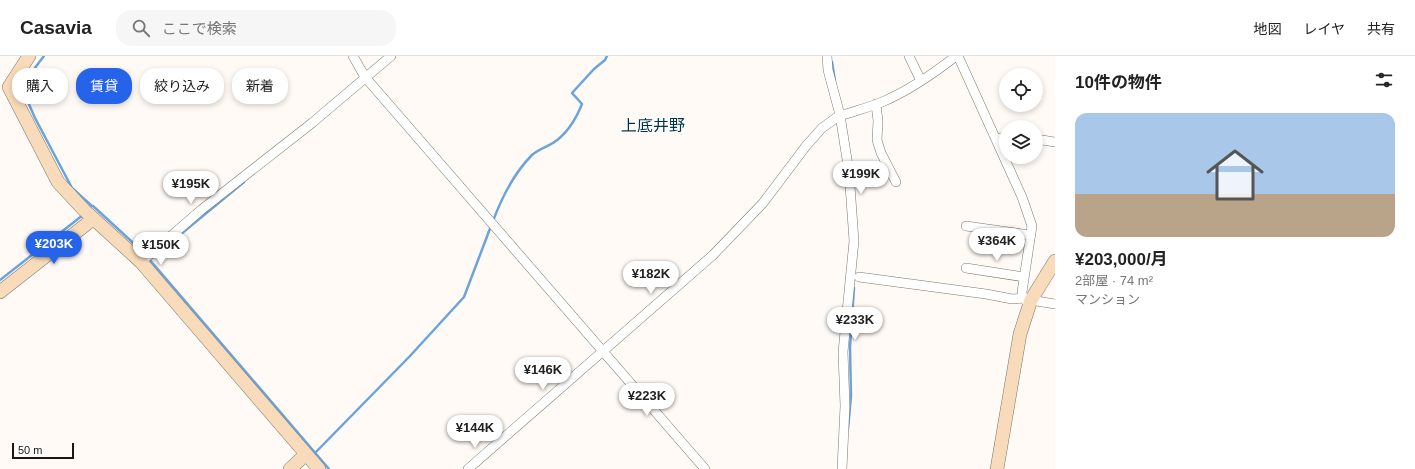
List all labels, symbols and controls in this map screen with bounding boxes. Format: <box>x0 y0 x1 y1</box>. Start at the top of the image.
search box <box>116 10 396 46</box>
text: Casavia <box>20 17 92 38</box>
icon: search <box>130 17 152 39</box>
text: ここで検索 <box>162 20 237 37</box>
text: 地図 <box>1253 21 1281 37</box>
text: レイヤ <box>1303 21 1345 37</box>
text: 共有 <box>1367 21 1395 37</box>
chip: 購入 <box>12 68 68 104</box>
chip: 賃貸 <box>76 68 132 104</box>
chip: 絞り込み <box>140 68 224 104</box>
chip: 新着 <box>232 68 288 104</box>
map controls <box>999 68 1043 164</box>
button: locate <box>999 68 1043 112</box>
icon: filters <box>1373 69 1395 91</box>
text: 10件の物件 <box>1075 73 1162 92</box>
district label: 上底井野 <box>621 117 685 134</box>
button: layers <box>999 120 1043 164</box>
icon: home <box>1199 139 1271 211</box>
pin: ¥199K <box>833 161 889 195</box>
text: ¥199K <box>842 166 880 181</box>
pin: ¥195K <box>163 171 219 205</box>
text: ¥195K <box>172 176 210 191</box>
pin: ¥364K <box>969 228 1025 262</box>
pin: ¥203K <box>26 231 82 265</box>
pin: ¥150K <box>133 232 189 266</box>
text: ¥364K <box>978 233 1016 248</box>
text: ¥203K <box>35 236 73 251</box>
text: ¥150K <box>142 237 180 252</box>
text: ¥203,000/月 <box>1075 250 1168 269</box>
pin: ¥182K <box>623 261 679 295</box>
text: ¥182K <box>632 266 670 281</box>
text: 2部屋 · 74 m² <box>1075 273 1153 288</box>
text: マンション <box>1075 292 1140 307</box>
pin: ¥233K <box>827 307 883 341</box>
text: ¥233K <box>836 312 874 327</box>
pin: ¥146K <box>515 357 571 391</box>
text: ¥146K <box>524 362 562 377</box>
pin: ¥223K <box>619 383 675 417</box>
text: ¥223K <box>628 388 666 403</box>
pin: ¥144K <box>447 415 503 449</box>
text: ¥144K <box>456 420 494 435</box>
scale bar <box>12 441 74 460</box>
text: 50 m <box>18 444 42 456</box>

